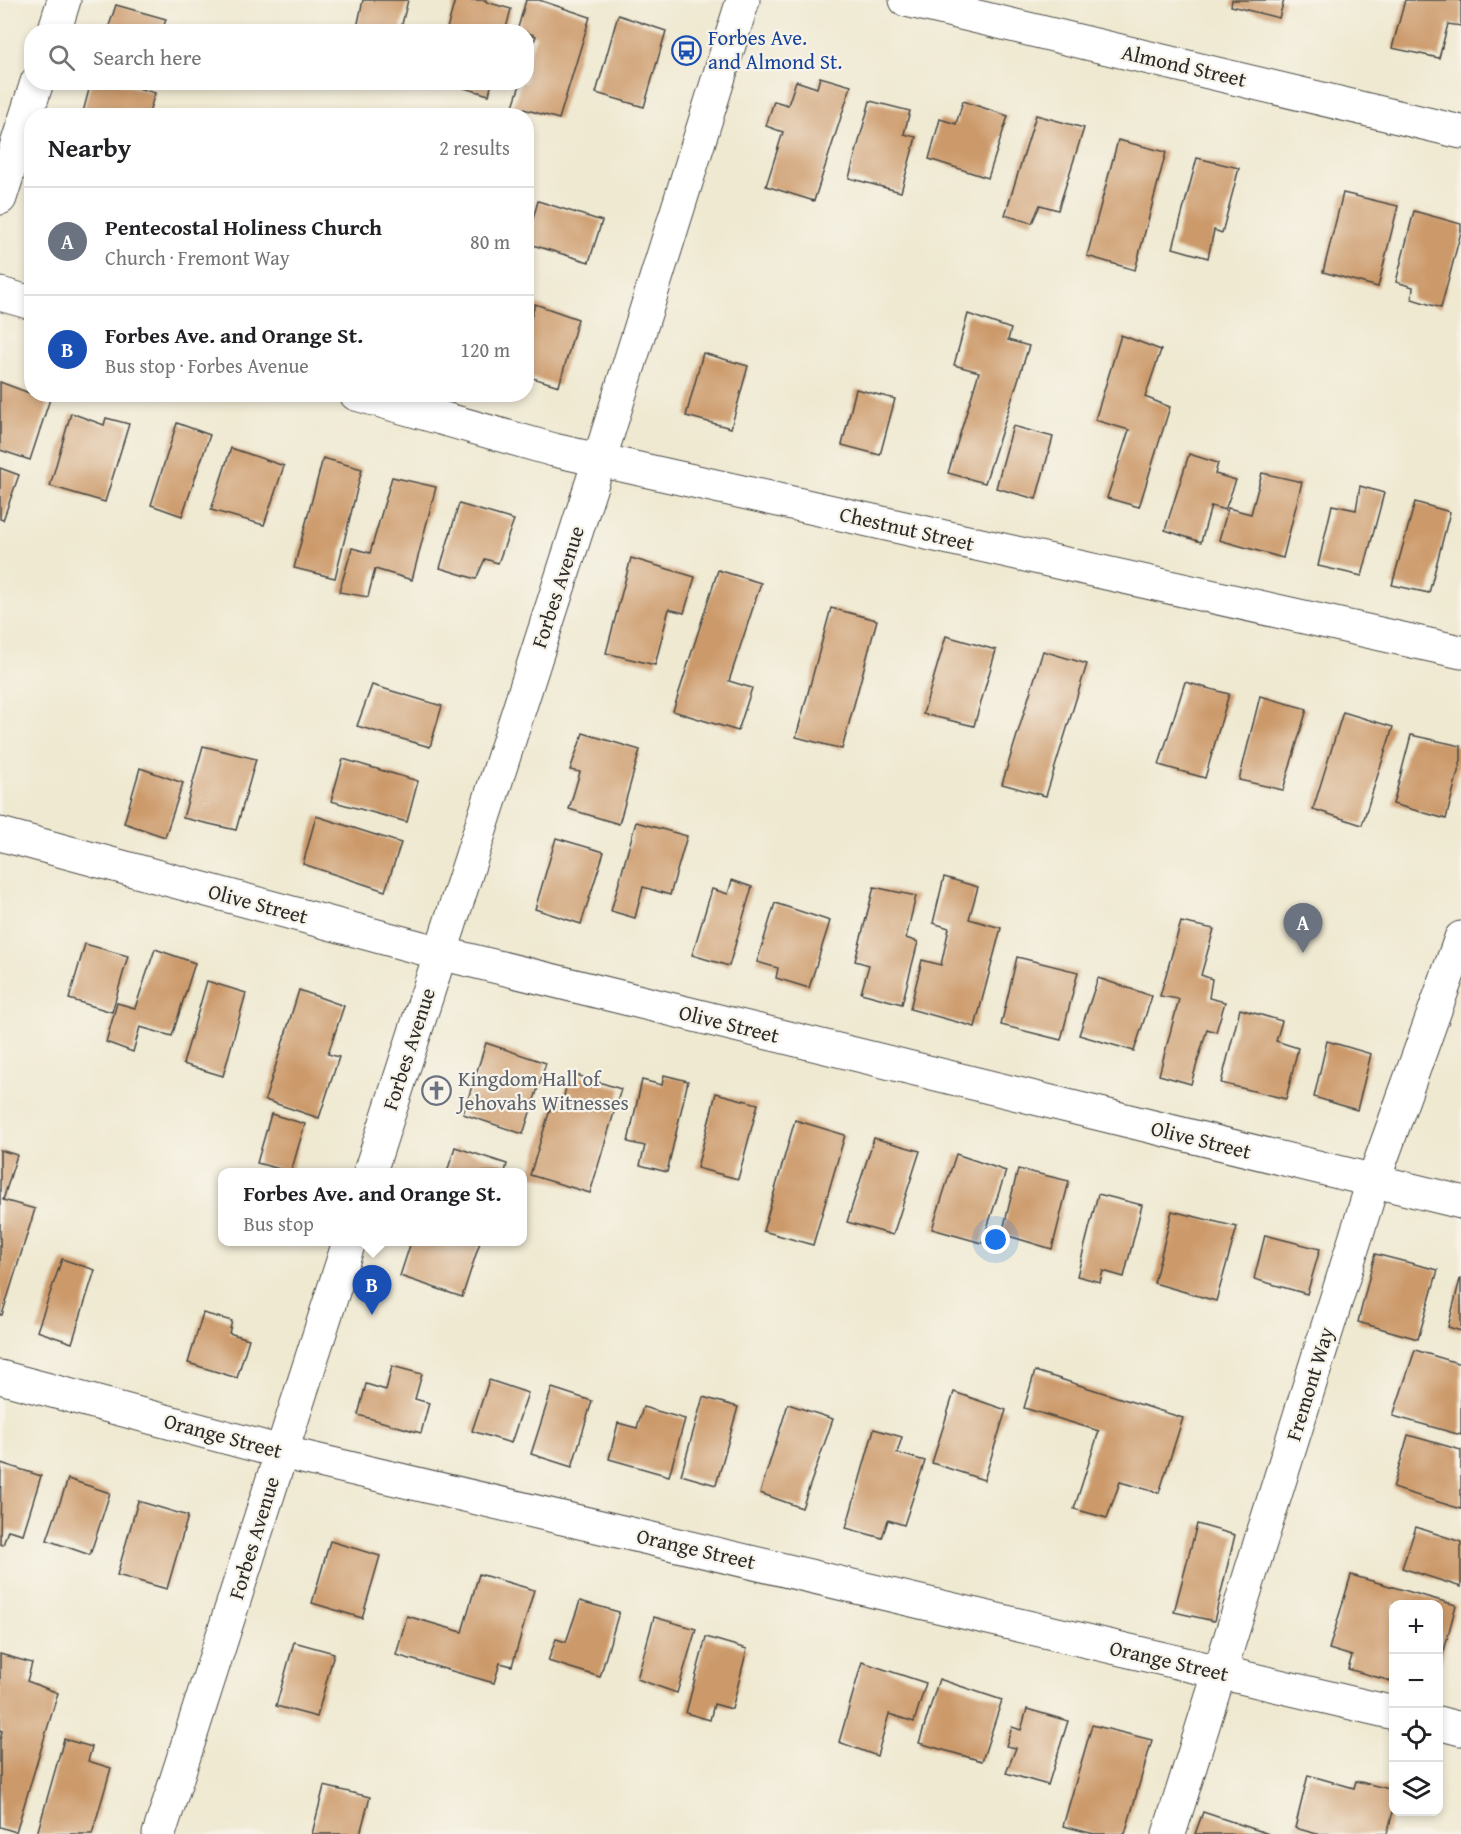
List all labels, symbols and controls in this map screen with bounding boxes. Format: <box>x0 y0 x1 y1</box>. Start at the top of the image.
place label: Forbes Ave. and Almond St. <box>708 22 842 77</box>
search box <box>24 24 534 90</box>
bus stop icon: Forbes Ave. and Almond St. <box>671 34 703 66</box>
street label: Almond Street <box>1119 36 1250 95</box>
icon: search <box>45 41 78 74</box>
text: Search here <box>93 41 202 73</box>
text: Nearby <box>48 128 131 167</box>
text: 2 results <box>439 133 510 162</box>
text: Pentecostal Holiness Church <box>105 211 382 243</box>
text: A <box>61 227 74 256</box>
text: 80 m <box>470 227 510 256</box>
text: Church · Fremont Way <box>105 243 290 272</box>
text: Forbes Ave. and Orange St. <box>105 319 363 351</box>
text: B <box>61 335 74 364</box>
text: 120 m <box>460 335 510 364</box>
text: Bus stop · Forbes Avenue <box>105 351 309 380</box>
street label: Chestnut Street <box>837 498 978 559</box>
street label: Forbes Avenue <box>523 522 592 652</box>
street label: Olive Street <box>205 875 312 932</box>
pin: A <box>1284 904 1322 953</box>
street label: Forbes Avenue <box>374 984 443 1114</box>
street label: Olive Street <box>676 996 783 1051</box>
place label: Kingdom Hall of Jehovahs Witnesses <box>455 1063 629 1118</box>
church icon: Kingdom Hall of Jehovahs Witnesses <box>421 1075 453 1107</box>
street label: Olive Street <box>1148 1112 1255 1167</box>
popup <box>218 1168 527 1246</box>
text: Forbes Ave. and Orange St. <box>243 1177 502 1209</box>
text: Bus stop <box>243 1209 314 1238</box>
your location <box>981 1225 1010 1254</box>
pin: B <box>352 1266 392 1315</box>
street label: Fremont Way <box>1278 1323 1342 1445</box>
street label: Orange Street <box>161 1405 286 1466</box>
street label: Forbes Avenue <box>220 1472 287 1603</box>
street label: Orange Street <box>634 1520 759 1577</box>
map controls <box>1389 1600 1443 1816</box>
button: + <box>1389 1600 1443 1654</box>
street label: Orange Street <box>1107 1632 1232 1689</box>
button: − <box>1389 1654 1443 1708</box>
button: locate <box>1389 1708 1443 1762</box>
button: layers <box>1389 1762 1443 1816</box>

